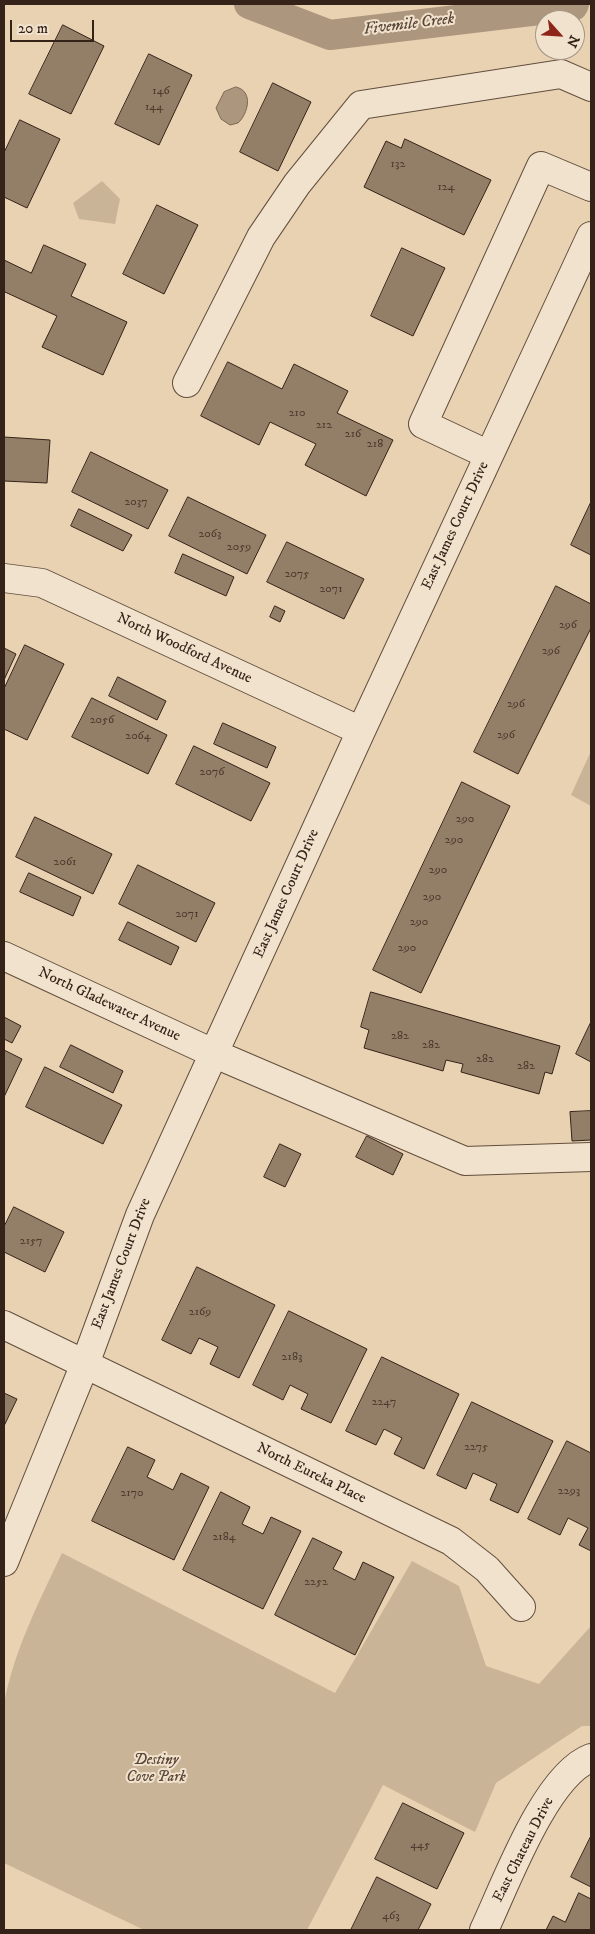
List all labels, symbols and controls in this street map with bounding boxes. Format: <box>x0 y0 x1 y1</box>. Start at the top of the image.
scale bar <box>12 10 96 42</box>
water label: Fivemile Creek <box>363 10 455 40</box>
north arrow <box>535 10 585 60</box>
text: 20 m <box>18 19 48 38</box>
text: N <box>562 32 583 50</box>
house number: 146 <box>152 85 170 99</box>
house number: 144 <box>145 101 163 115</box>
house number: 132 <box>391 158 405 172</box>
house number: 124 <box>437 181 455 195</box>
house number: 210 <box>289 407 305 421</box>
house number: 212 <box>316 419 332 433</box>
house number: 216 <box>345 428 361 442</box>
house number: 218 <box>367 438 383 452</box>
street label: East James Court Drive <box>418 459 494 593</box>
house number: 2037 <box>124 496 148 510</box>
house number: 2063 <box>198 528 222 542</box>
house number: 2059 <box>227 541 251 555</box>
house number: 2075 <box>285 568 309 582</box>
house number: 2071 <box>319 583 343 597</box>
street label: North Woodford Avenue <box>113 610 255 688</box>
house number: 296 <box>559 619 577 633</box>
house number: 296 <box>542 645 560 659</box>
house number: 296 <box>507 698 525 712</box>
house number: 2056 <box>90 714 114 728</box>
house number: 296 <box>497 729 515 743</box>
house number: 2064 <box>125 730 151 744</box>
house number: 2076 <box>200 766 224 780</box>
house number: 290 <box>456 813 474 827</box>
street label: East James Court Drive <box>250 827 324 961</box>
house number: 290 <box>445 834 463 848</box>
house number: 2061 <box>54 856 76 870</box>
house number: 290 <box>429 864 447 878</box>
house number: 290 <box>423 891 441 905</box>
house number: 2071 <box>175 908 199 922</box>
house number: 290 <box>410 916 428 930</box>
house number: 290 <box>398 942 416 956</box>
street label: North Gladewater Avenue <box>35 964 183 1046</box>
house number: 282 <box>391 1030 409 1044</box>
house number: 282 <box>422 1039 440 1053</box>
house number: 282 <box>476 1053 494 1067</box>
house number: 282 <box>517 1060 535 1074</box>
street label: East James Court Drive <box>89 1196 155 1332</box>
house number: 2157 <box>20 1235 42 1249</box>
house number: 2169 <box>189 1306 211 1320</box>
house number: 2183 <box>282 1351 302 1365</box>
house number: 2247 <box>372 1396 396 1410</box>
street label: North Eureka Place <box>253 1440 369 1508</box>
house number: 2275 <box>464 1441 488 1455</box>
house number: 2293 <box>558 1485 580 1499</box>
house number: 2170 <box>120 1487 144 1501</box>
house number: 2184 <box>212 1531 236 1545</box>
house number: 2252 <box>304 1576 328 1590</box>
park label: Destiny Cove Park <box>126 1752 186 1787</box>
street label: East Chateau Drive <box>490 1794 558 1906</box>
house number: 445 <box>410 1839 430 1853</box>
house number: 463 <box>382 1910 400 1924</box>

